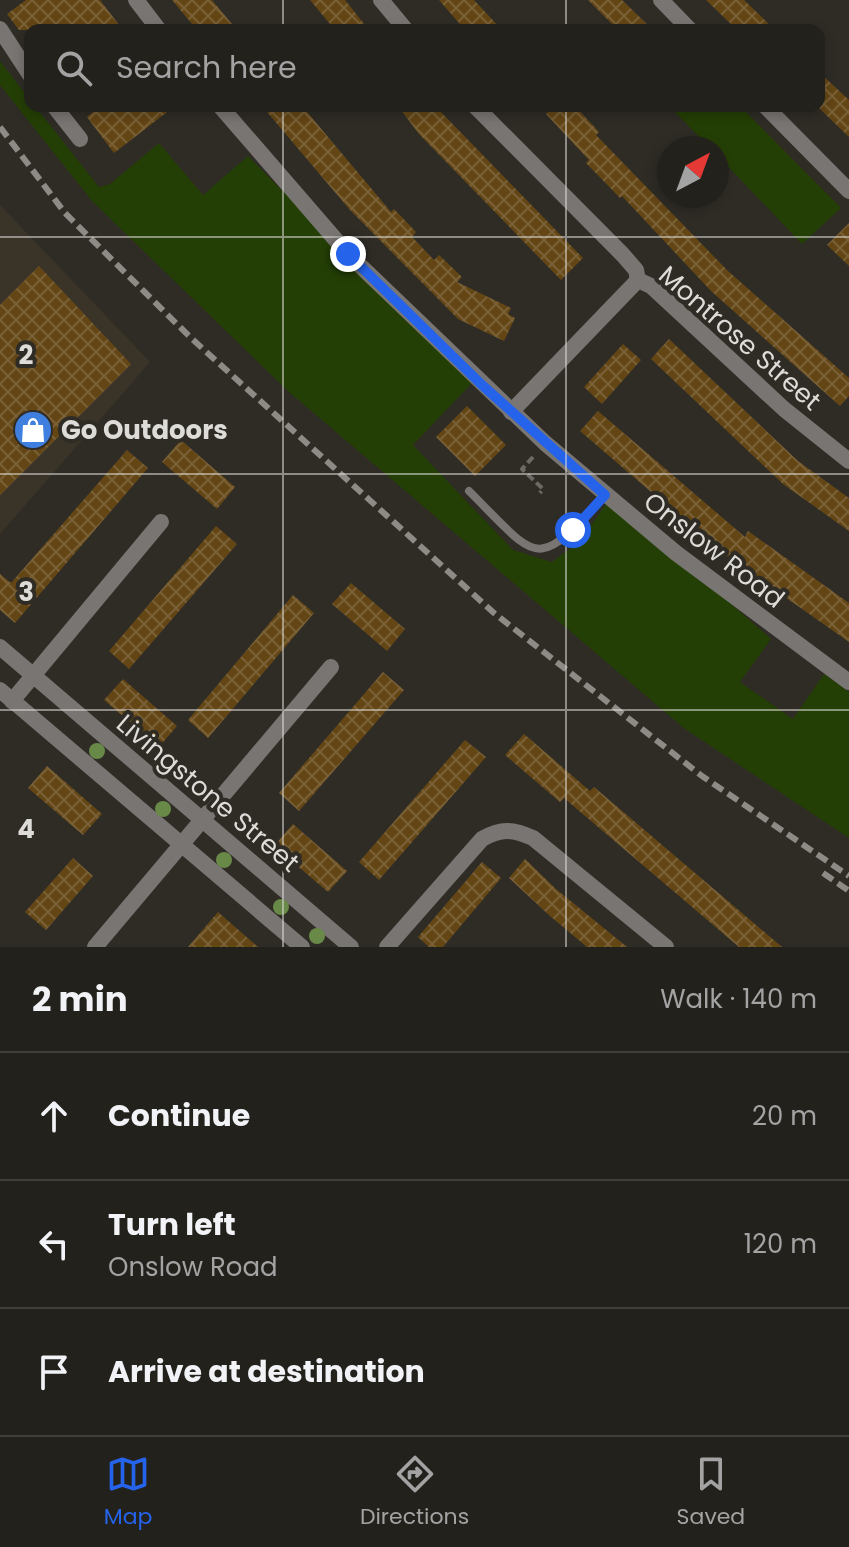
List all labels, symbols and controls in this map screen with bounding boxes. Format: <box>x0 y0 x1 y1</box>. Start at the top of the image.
search box <box>24 24 825 112</box>
icon: search <box>52 46 96 90</box>
text: Search here <box>116 46 297 89</box>
north arrow <box>657 136 729 208</box>
route end <box>330 236 366 272</box>
street label: Montrose Street <box>651 257 829 419</box>
text: 2 <box>19 337 34 373</box>
shop icon: Go Outdoors <box>12 409 54 451</box>
place label: Go Outdoors <box>61 412 228 448</box>
street label: Onslow Road <box>636 484 792 616</box>
route start <box>555 512 591 548</box>
text: 3 <box>18 574 34 610</box>
street label: Livingstone Street <box>109 706 307 880</box>
text: 4 <box>17 811 35 847</box>
text: 2 min <box>32 975 128 1023</box>
text: Walk · 140 m <box>660 981 817 1017</box>
icon: ahead <box>32 1094 76 1138</box>
text: Continue <box>108 1094 250 1137</box>
text: 20 m <box>752 1098 817 1134</box>
text: Turn left <box>108 1203 236 1246</box>
icon: left <box>32 1222 76 1266</box>
text: 120 m <box>744 1226 817 1262</box>
text: Onslow Road <box>108 1249 278 1285</box>
icon: arrive <box>32 1350 76 1394</box>
text: Arrive at destination <box>108 1350 425 1393</box>
tab: Map <box>104 1452 152 1533</box>
tab: Directions <box>360 1452 469 1533</box>
tab: Saved <box>677 1452 745 1533</box>

